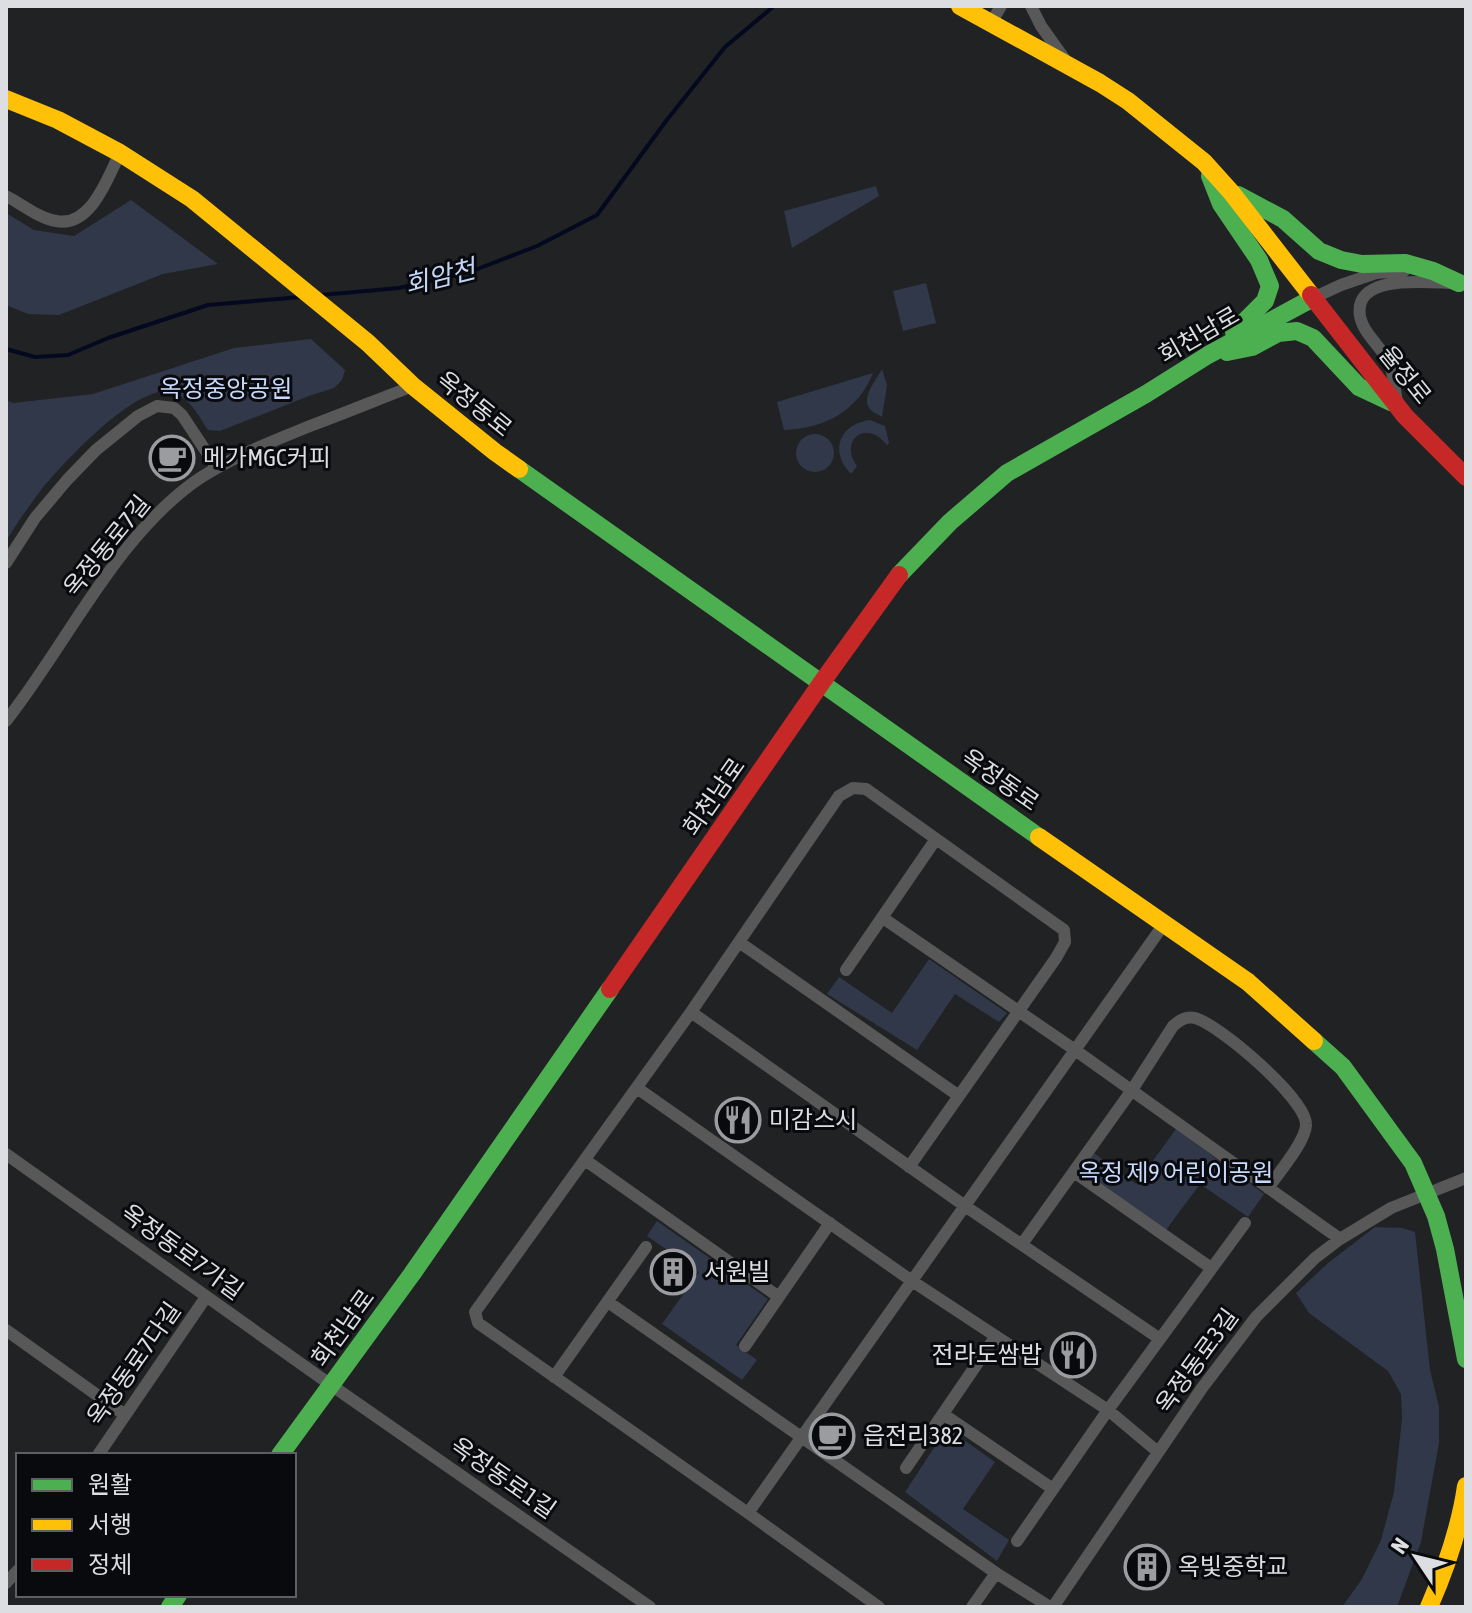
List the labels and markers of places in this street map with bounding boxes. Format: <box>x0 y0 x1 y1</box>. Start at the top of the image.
cafe icon: 메가MGC커피 <box>148 434 196 482</box>
place label: 메가MGC커피 <box>203 444 331 471</box>
restaurant icon: 미감스시 <box>714 1096 762 1144</box>
place label: 미감스시 <box>769 1106 857 1133</box>
building icon: 서원빌 <box>649 1248 697 1296</box>
place label: 서원빌 <box>704 1258 770 1285</box>
restaurant icon: 전라도쌈밥 <box>1049 1331 1097 1379</box>
place label: 전라도쌈밥 <box>932 1341 1042 1368</box>
cafe icon: 읍전리382 <box>808 1412 856 1460</box>
place label: 읍전리382 <box>863 1422 963 1449</box>
building icon: 옥빛중학교 <box>1123 1543 1171 1591</box>
place label: 옥빛중학교 <box>1178 1553 1288 1580</box>

